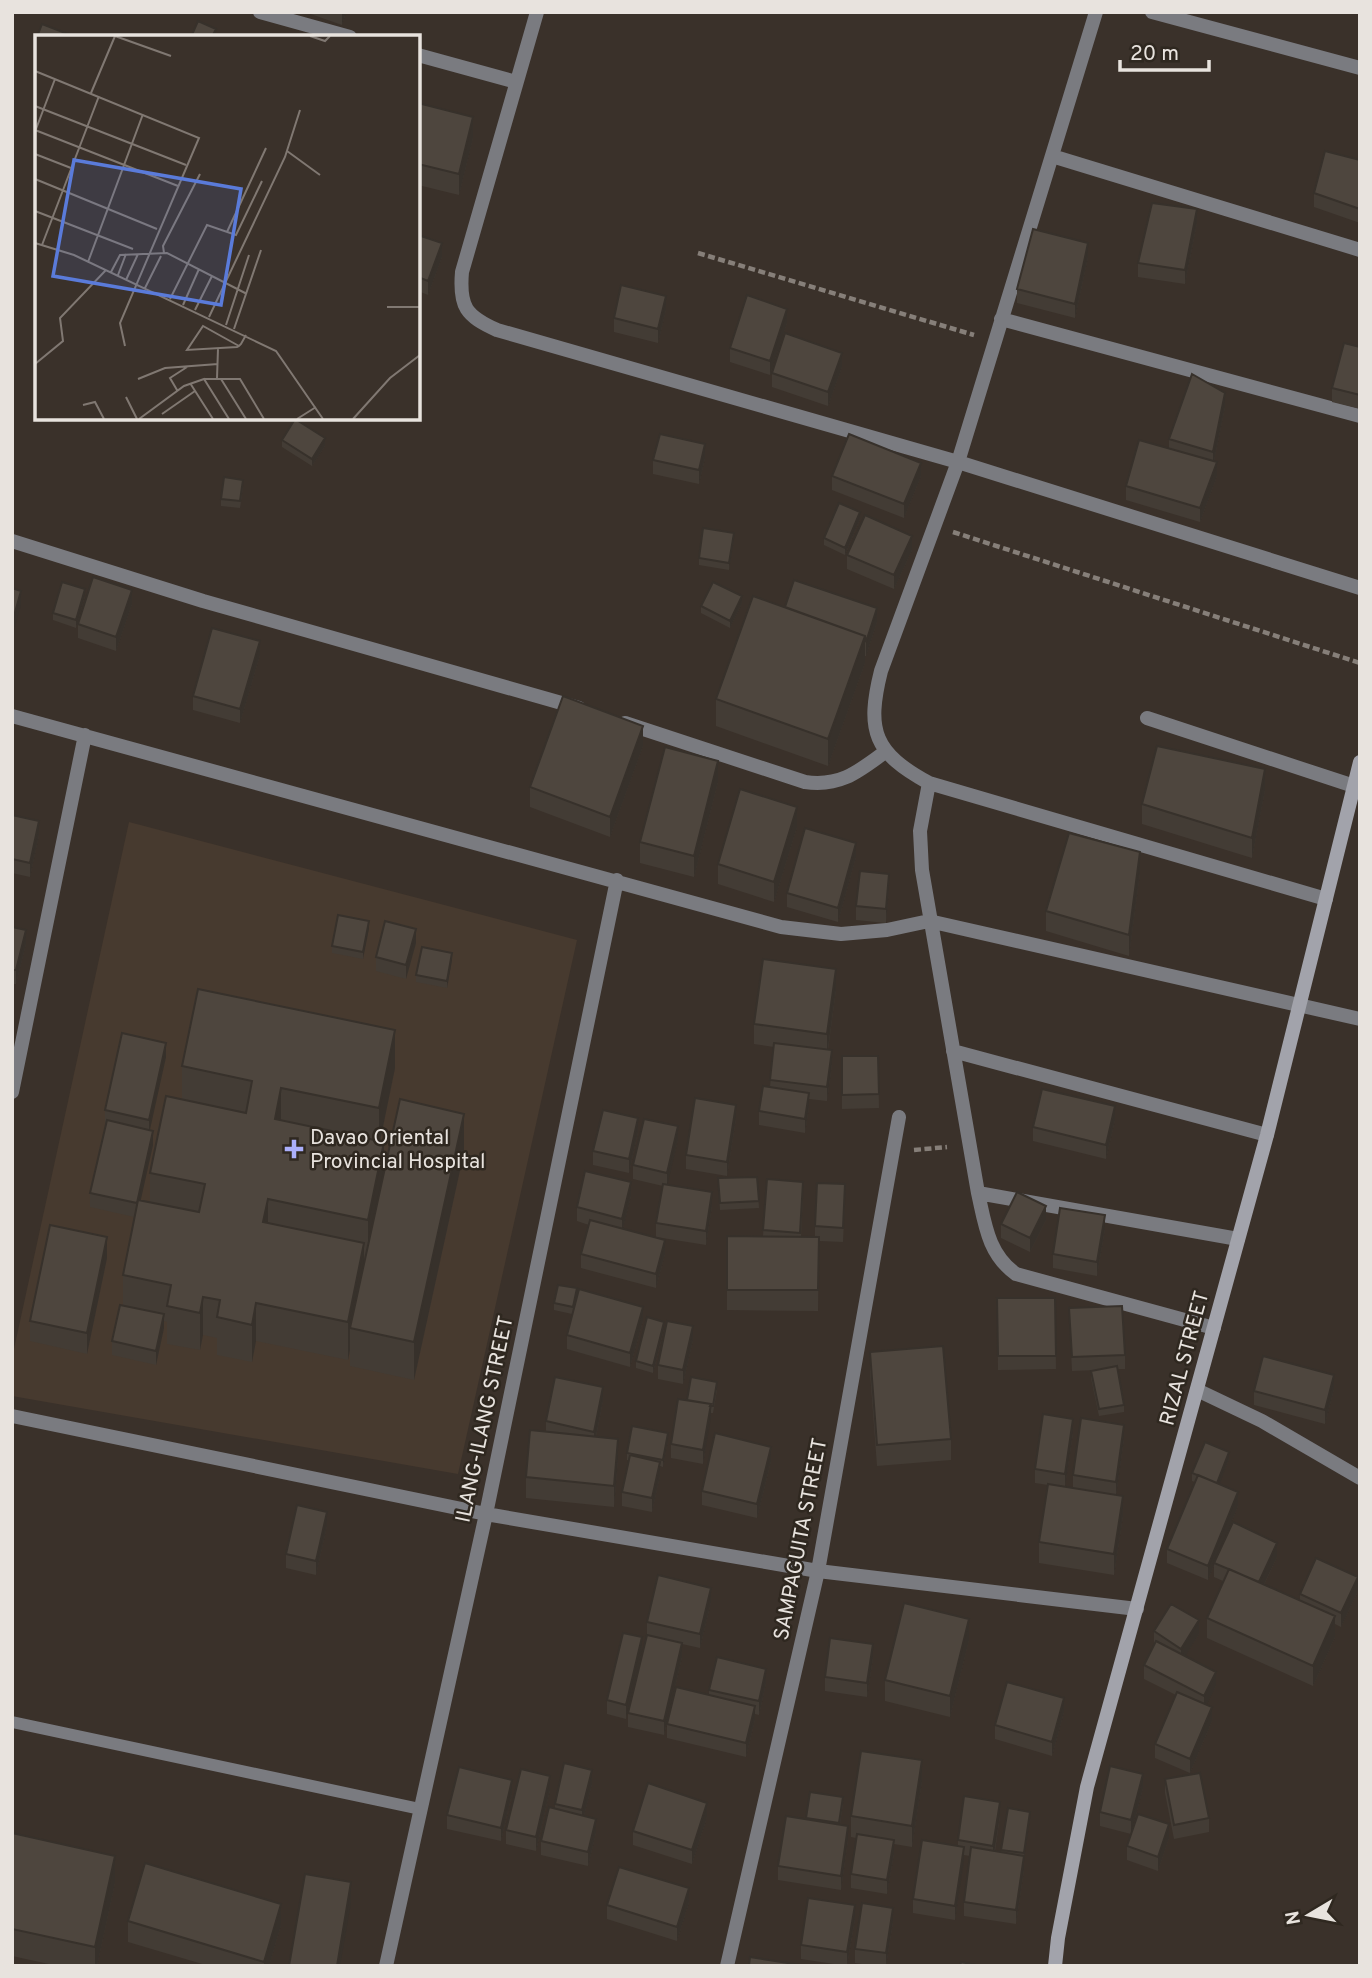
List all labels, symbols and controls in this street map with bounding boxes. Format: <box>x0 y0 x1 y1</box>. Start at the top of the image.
scale bar <box>1120 28 1209 72</box>
inset map <box>35 35 420 420</box>
text: 20 m <box>1130 41 1179 68</box>
place label: Davao Oriental Provincial Hospital <box>310 1125 486 1176</box>
marker: Davao Oriental Provincial Hospital <box>284 1139 304 1159</box>
street label: RIZAL STREET <box>1154 1288 1216 1429</box>
street label: ILANG-ILANG STREET <box>450 1313 521 1525</box>
street label: SAMPAGUITA STREET <box>769 1436 834 1643</box>
north arrow <box>1274 1880 1344 1950</box>
text: N <box>1281 1909 1307 1926</box>

